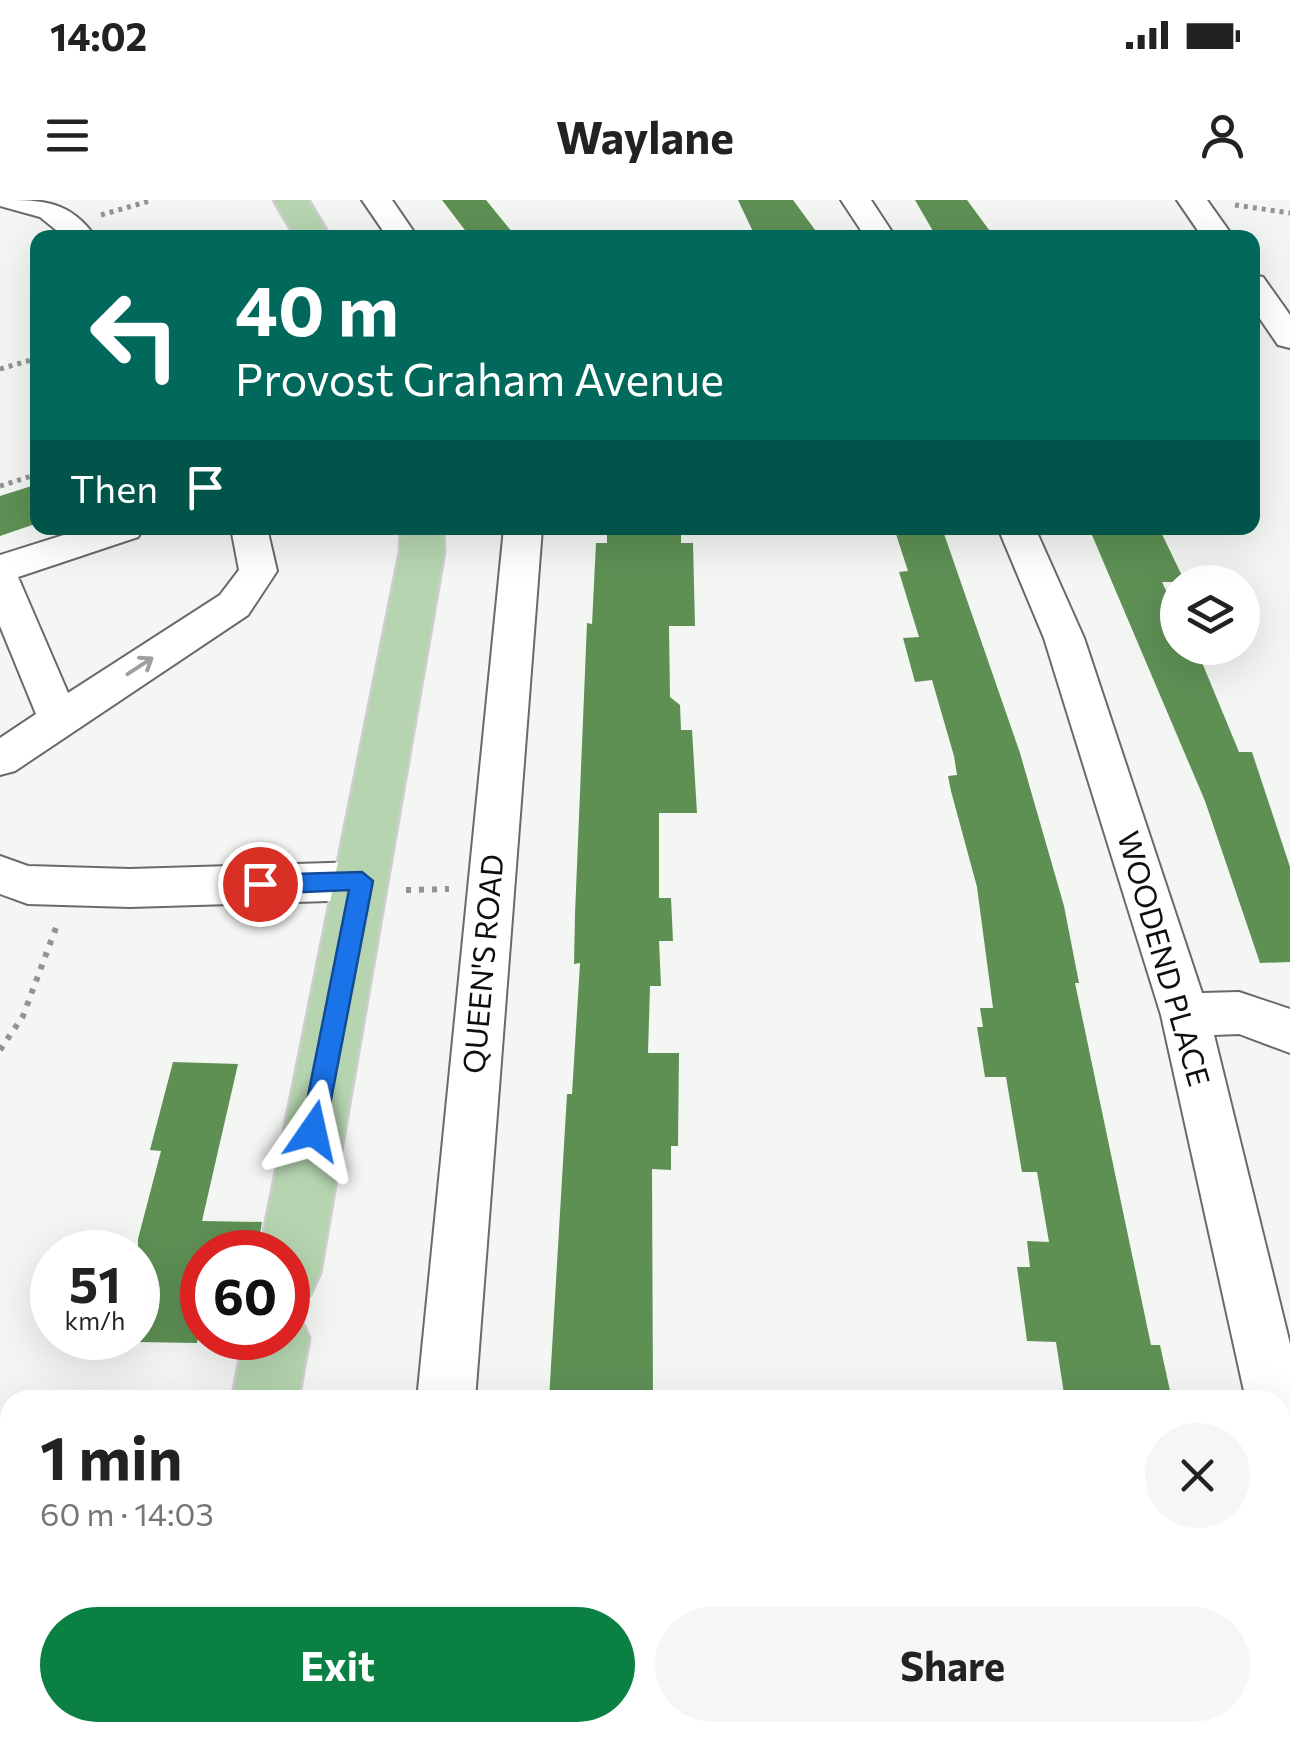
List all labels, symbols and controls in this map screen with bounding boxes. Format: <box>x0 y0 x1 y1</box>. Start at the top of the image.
text: 14:02 <box>50 12 147 59</box>
icon: menu <box>40 108 95 163</box>
text: Waylane <box>556 108 734 163</box>
icon: person <box>1195 108 1250 163</box>
text: 40 m <box>235 265 399 350</box>
icon: left <box>70 270 200 400</box>
text: Provost Graham Avenue <box>235 350 724 405</box>
icon: arrive <box>178 460 233 515</box>
text: Then <box>70 464 158 511</box>
map controls <box>1160 565 1260 665</box>
button: layers <box>1160 565 1260 665</box>
one-way arrow <box>125 655 154 676</box>
street label: WOODEND PLACE <box>1111 827 1220 1090</box>
pin <box>218 842 303 927</box>
street label: QUEEN'S ROAD <box>453 853 510 1075</box>
icon: arrive <box>233 857 288 912</box>
position arrow <box>261 1079 365 1183</box>
speed limit sign: 60 <box>180 1230 310 1360</box>
text: 51 <box>69 1252 121 1313</box>
text: km/h <box>65 1305 125 1335</box>
text: 1 min <box>40 1419 182 1492</box>
button: close <box>1145 1423 1250 1528</box>
text: 60 m · 14:03 <box>40 1493 214 1533</box>
button: Exit <box>40 1607 635 1722</box>
button: Share <box>655 1607 1250 1722</box>

